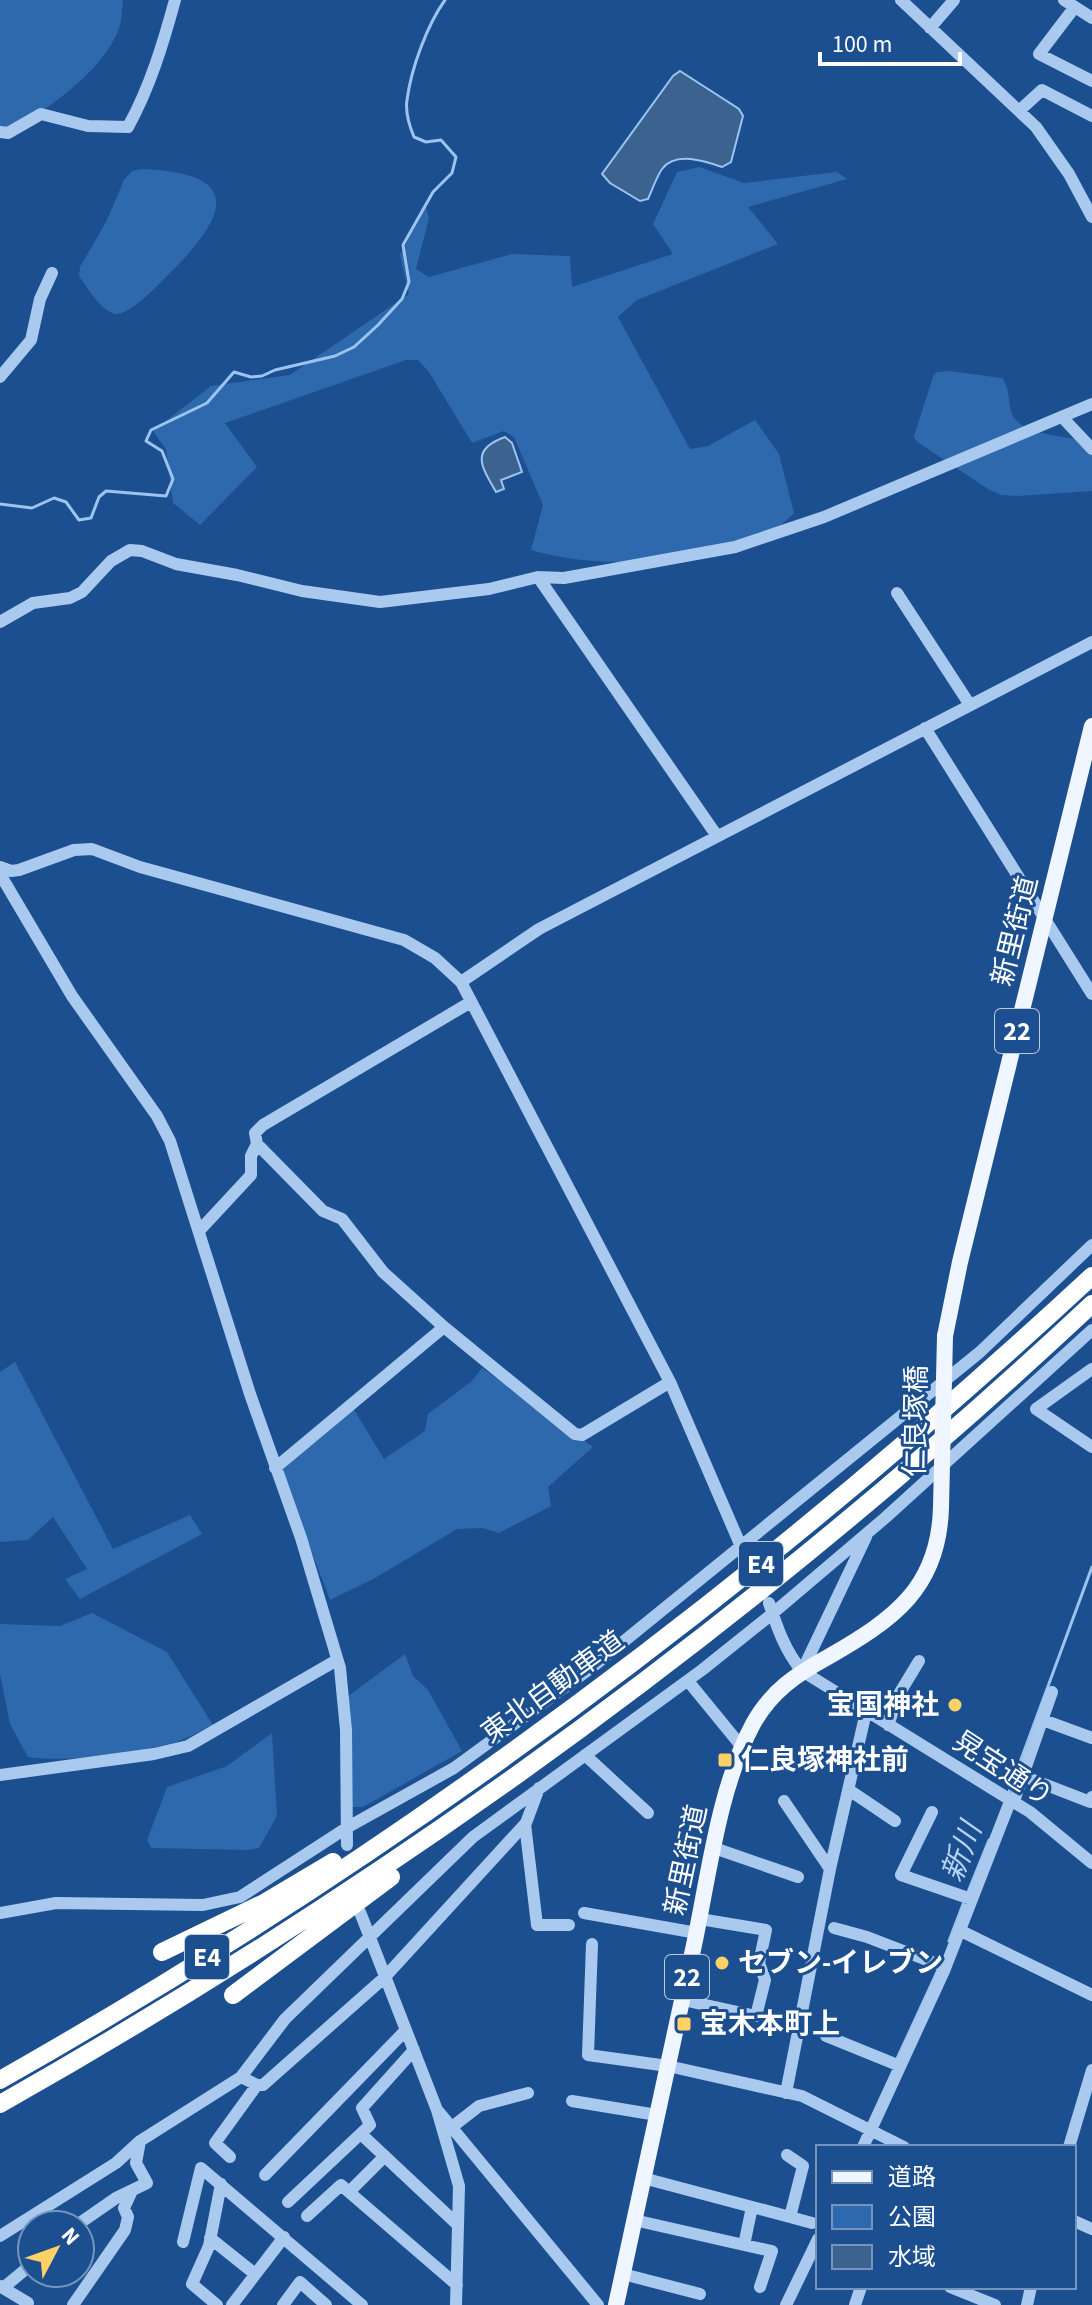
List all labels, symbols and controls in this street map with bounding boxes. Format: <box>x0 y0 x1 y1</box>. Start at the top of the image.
scale bar <box>820 16 960 66</box>
text: 100 m <box>832 27 892 62</box>
street label: 新里街道 <box>982 872 1048 990</box>
road number: 22 <box>995 1009 1039 1053</box>
street label: 仁良塚橋 <box>895 1365 937 1477</box>
road number: E4 <box>739 1542 783 1586</box>
street label: 東北自動車道 <box>473 1621 633 1753</box>
place label: 宝国神社 <box>827 1685 939 1725</box>
marker: 宝国神社 <box>946 1696 964 1714</box>
street label: 晃宝通り <box>945 1722 1061 1816</box>
place label: 仁良塚神社前 <box>741 1740 909 1780</box>
marker: 仁良塚神社前 <box>716 1751 734 1769</box>
street label: 新里街道 <box>655 1801 717 1919</box>
water label: 新川 <box>931 1813 994 1888</box>
road number: E4 <box>185 1935 229 1979</box>
place label: セブン-イレブン <box>738 1943 943 1983</box>
marker: セブン-イレブン <box>713 1954 731 1972</box>
road number: 22 <box>665 1955 709 1999</box>
place label: 宝木本町上 <box>700 2004 840 2044</box>
marker: 宝木本町上 <box>675 2015 693 2033</box>
legend <box>816 2145 1076 2289</box>
text: 道路 <box>888 2160 936 2195</box>
text: 公園 <box>888 2200 936 2235</box>
north arrow <box>16 2209 96 2289</box>
text: N <box>53 2221 87 2253</box>
text: 水域 <box>888 2240 936 2275</box>

